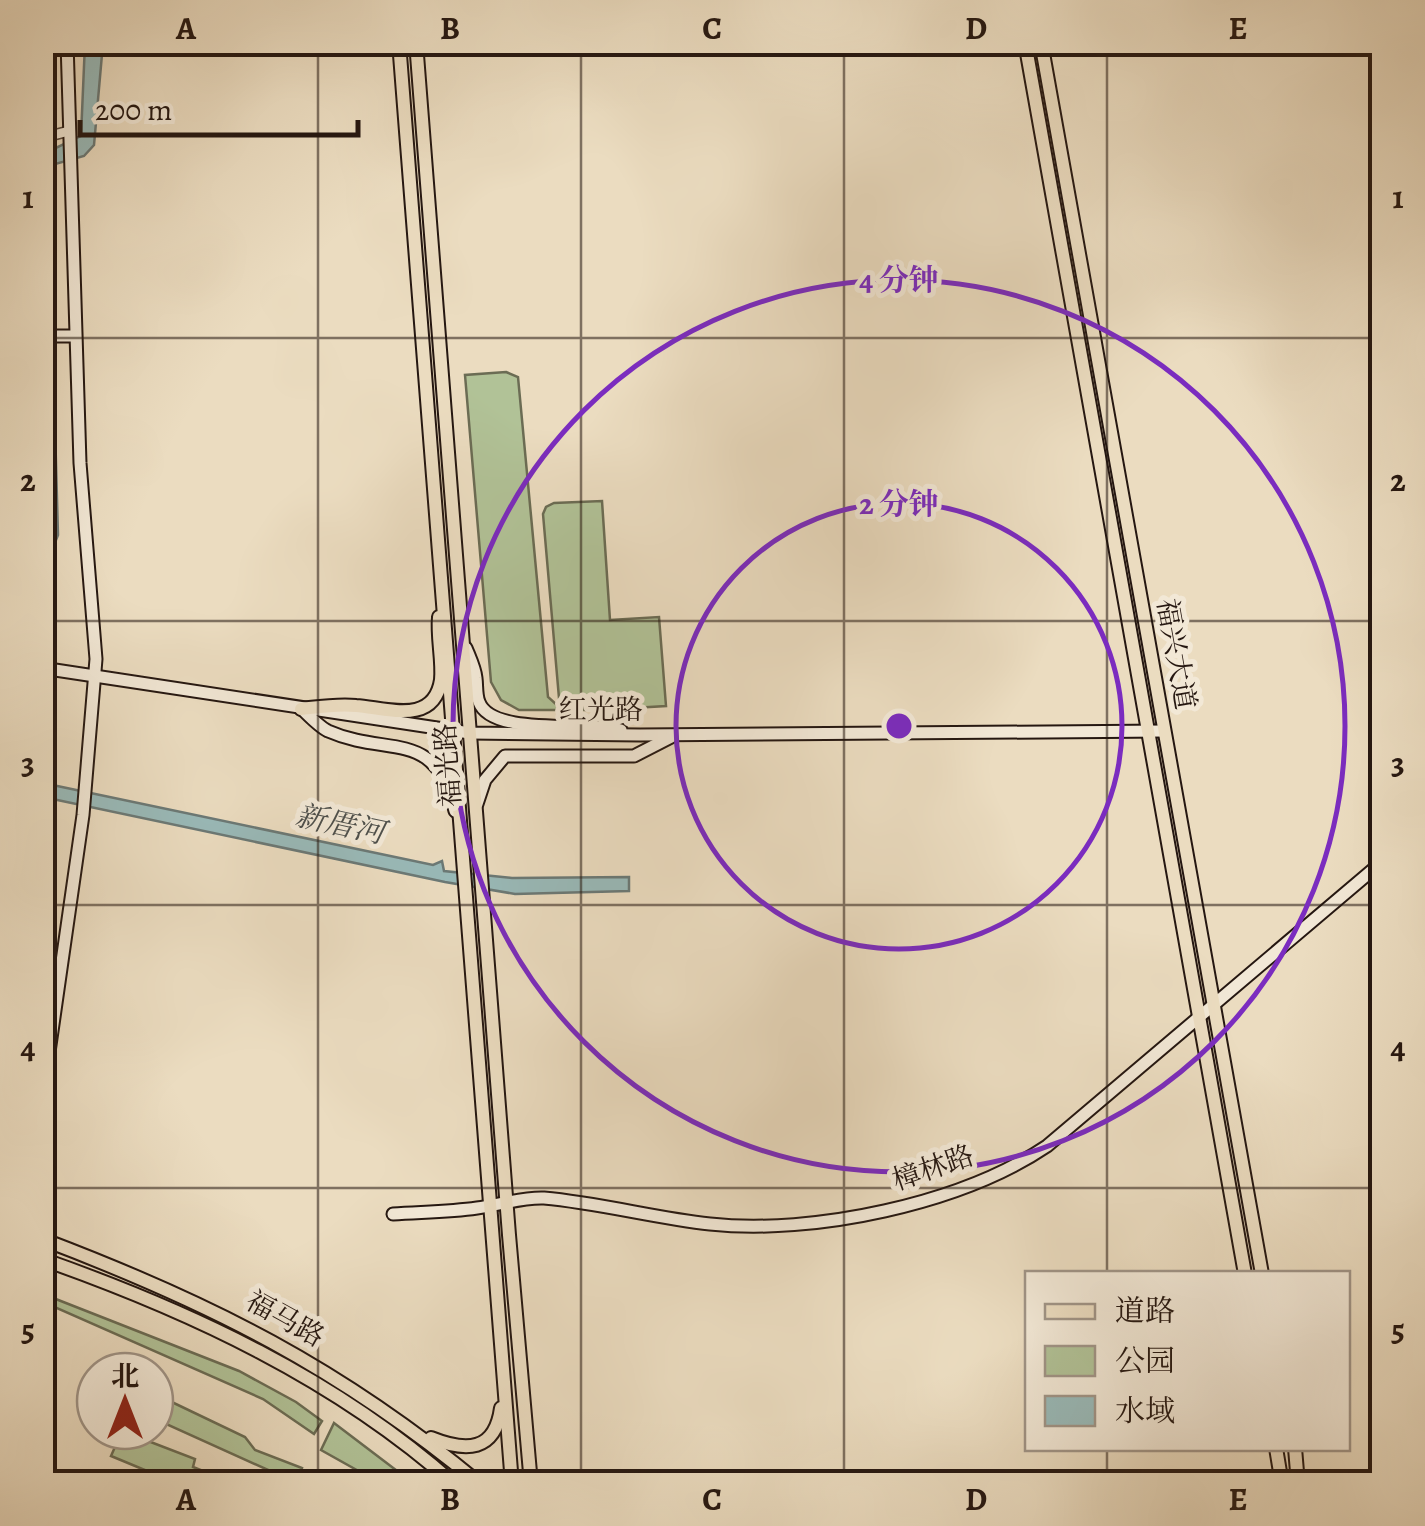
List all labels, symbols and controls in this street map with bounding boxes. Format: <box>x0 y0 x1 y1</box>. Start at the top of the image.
text: A <box>175 6 197 50</box>
text: B <box>440 6 460 50</box>
text: C <box>702 6 722 50</box>
text: D <box>965 6 987 50</box>
text: E <box>1228 6 1248 50</box>
scale bar <box>80 75 358 137</box>
text: 200 m <box>95 90 172 130</box>
text: 1 <box>22 175 34 219</box>
text: 1 <box>1392 175 1404 219</box>
text: 4 分钟 <box>859 260 939 300</box>
text: 2 <box>20 458 36 502</box>
text: 2 <box>1390 458 1406 502</box>
text: 2 分钟 <box>859 484 939 524</box>
street label: 福兴大道 <box>1148 596 1204 712</box>
street label: 红光路 <box>559 691 643 729</box>
centre of rings <box>881 708 917 744</box>
street label: 福光路 <box>426 722 470 808</box>
text: 3 <box>21 741 35 785</box>
text: 3 <box>1391 741 1405 785</box>
water label: 新厝河 <box>292 795 393 854</box>
text: 4 <box>20 1025 36 1069</box>
text: 4 <box>1390 1025 1406 1069</box>
street label: 樟林路 <box>887 1136 979 1200</box>
legend <box>1025 1271 1350 1451</box>
street label: 福马路 <box>239 1282 331 1356</box>
text: 道路 <box>1115 1291 1175 1331</box>
text: 5 <box>21 1308 35 1352</box>
text: 5 <box>1391 1308 1405 1352</box>
text: 公园 <box>1115 1341 1175 1381</box>
north arrow <box>75 1351 175 1451</box>
text: 北 <box>111 1358 139 1396</box>
text: 水域 <box>1115 1391 1175 1431</box>
text: A <box>175 1477 197 1521</box>
text: B <box>440 1477 460 1521</box>
text: C <box>702 1477 722 1521</box>
text: D <box>965 1477 987 1521</box>
text: E <box>1228 1477 1248 1521</box>

